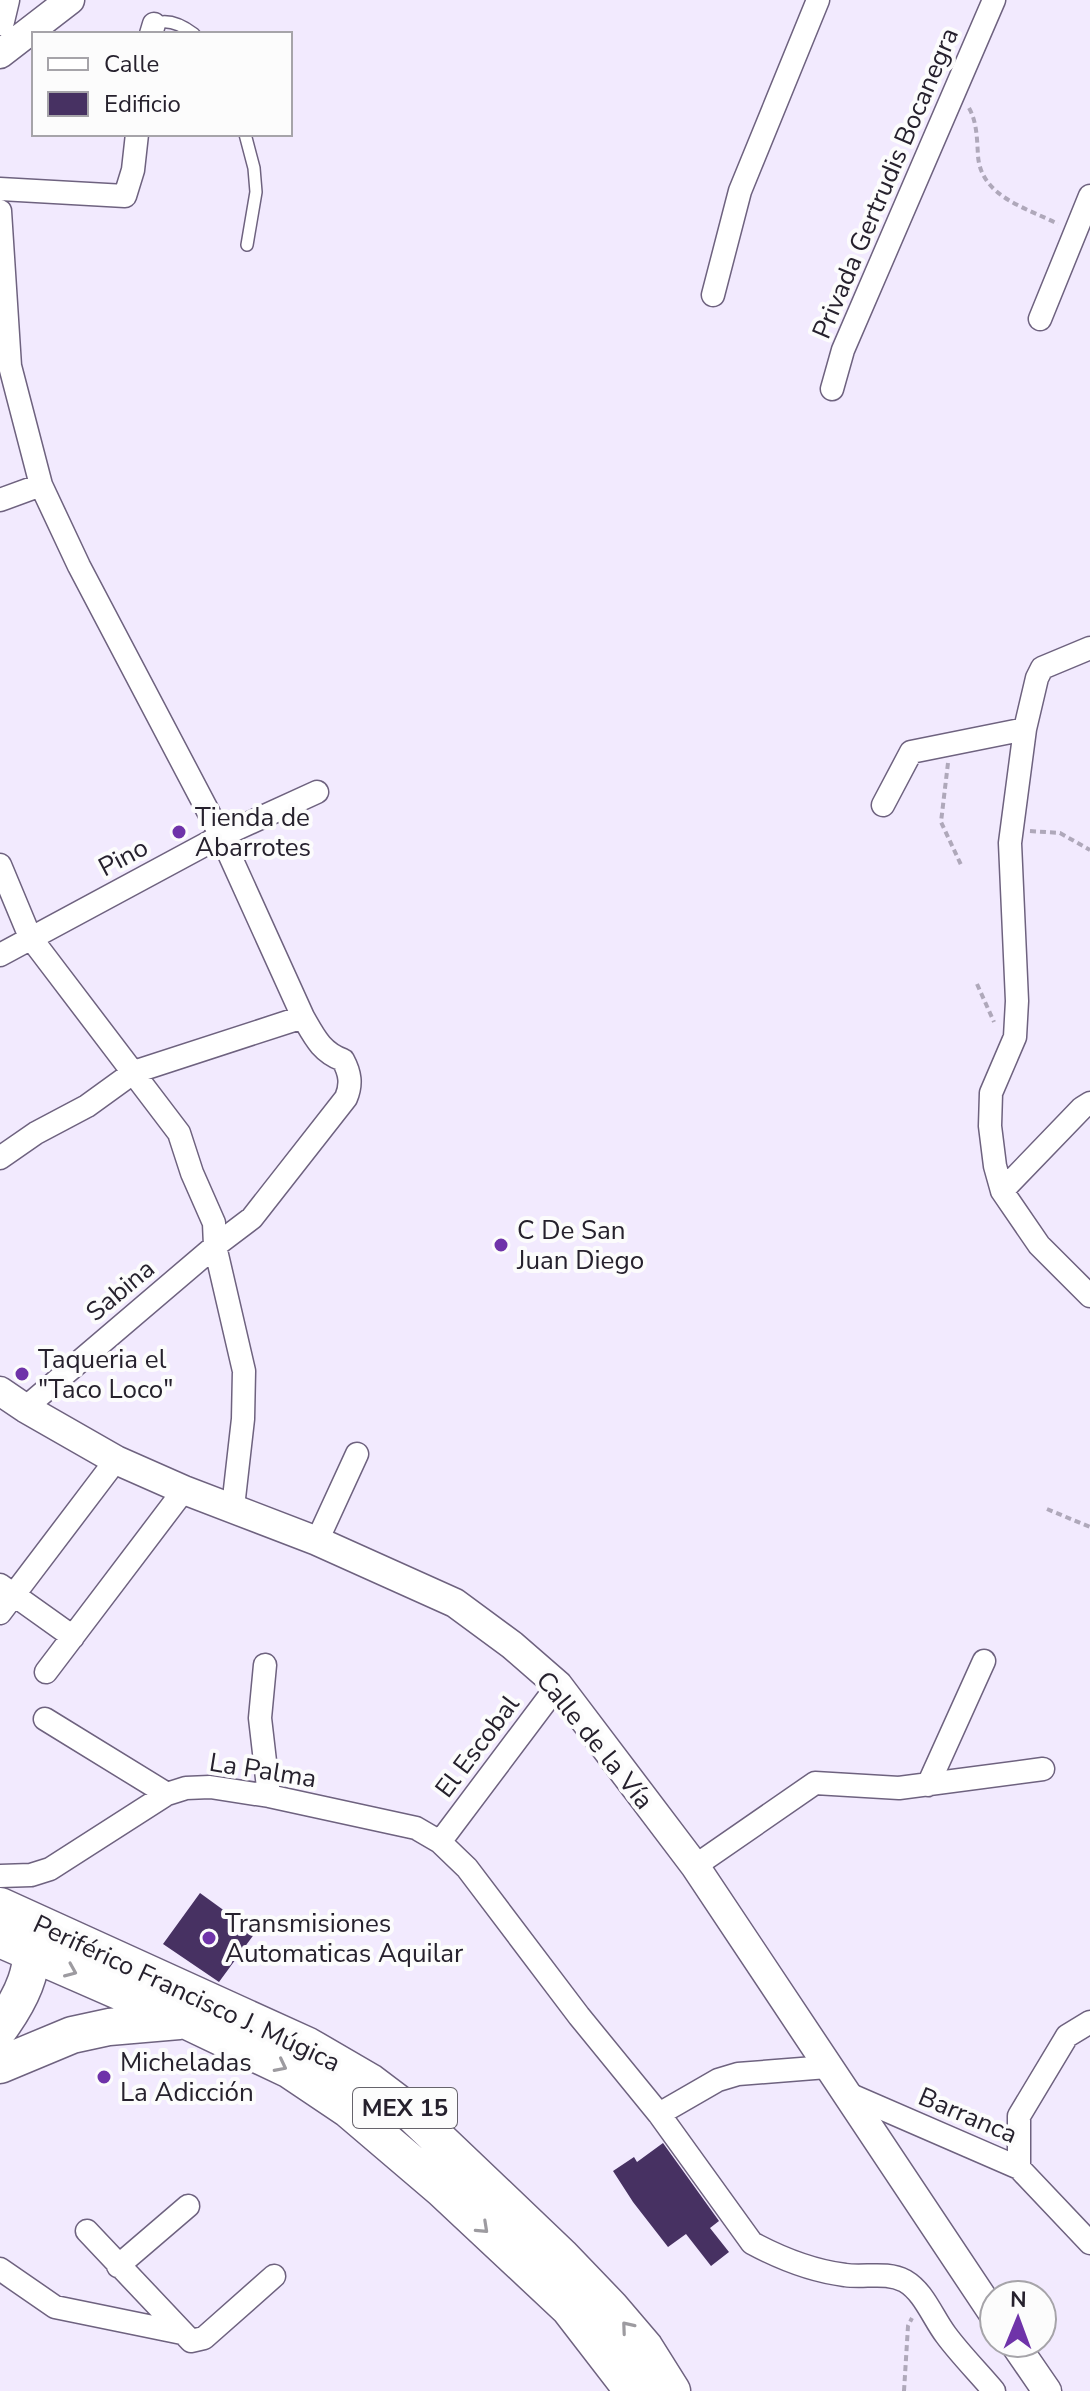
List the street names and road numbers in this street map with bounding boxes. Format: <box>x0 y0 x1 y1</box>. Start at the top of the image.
street label: Privada Gertrudis Bocanegra <box>804 22 967 344</box>
street label: Pino <box>92 830 154 885</box>
street label: Sabina <box>79 1251 162 1329</box>
street label: Calle de la Vía <box>528 1664 661 1817</box>
street label: El Escobal <box>427 1688 528 1805</box>
street label: La Palma <box>207 1745 319 1796</box>
street label: Periférico Francisco J. Múgica <box>28 1907 346 2080</box>
street label: Barranca <box>913 2079 1023 2152</box>
road number: MEX 15 <box>353 2088 457 2128</box>

